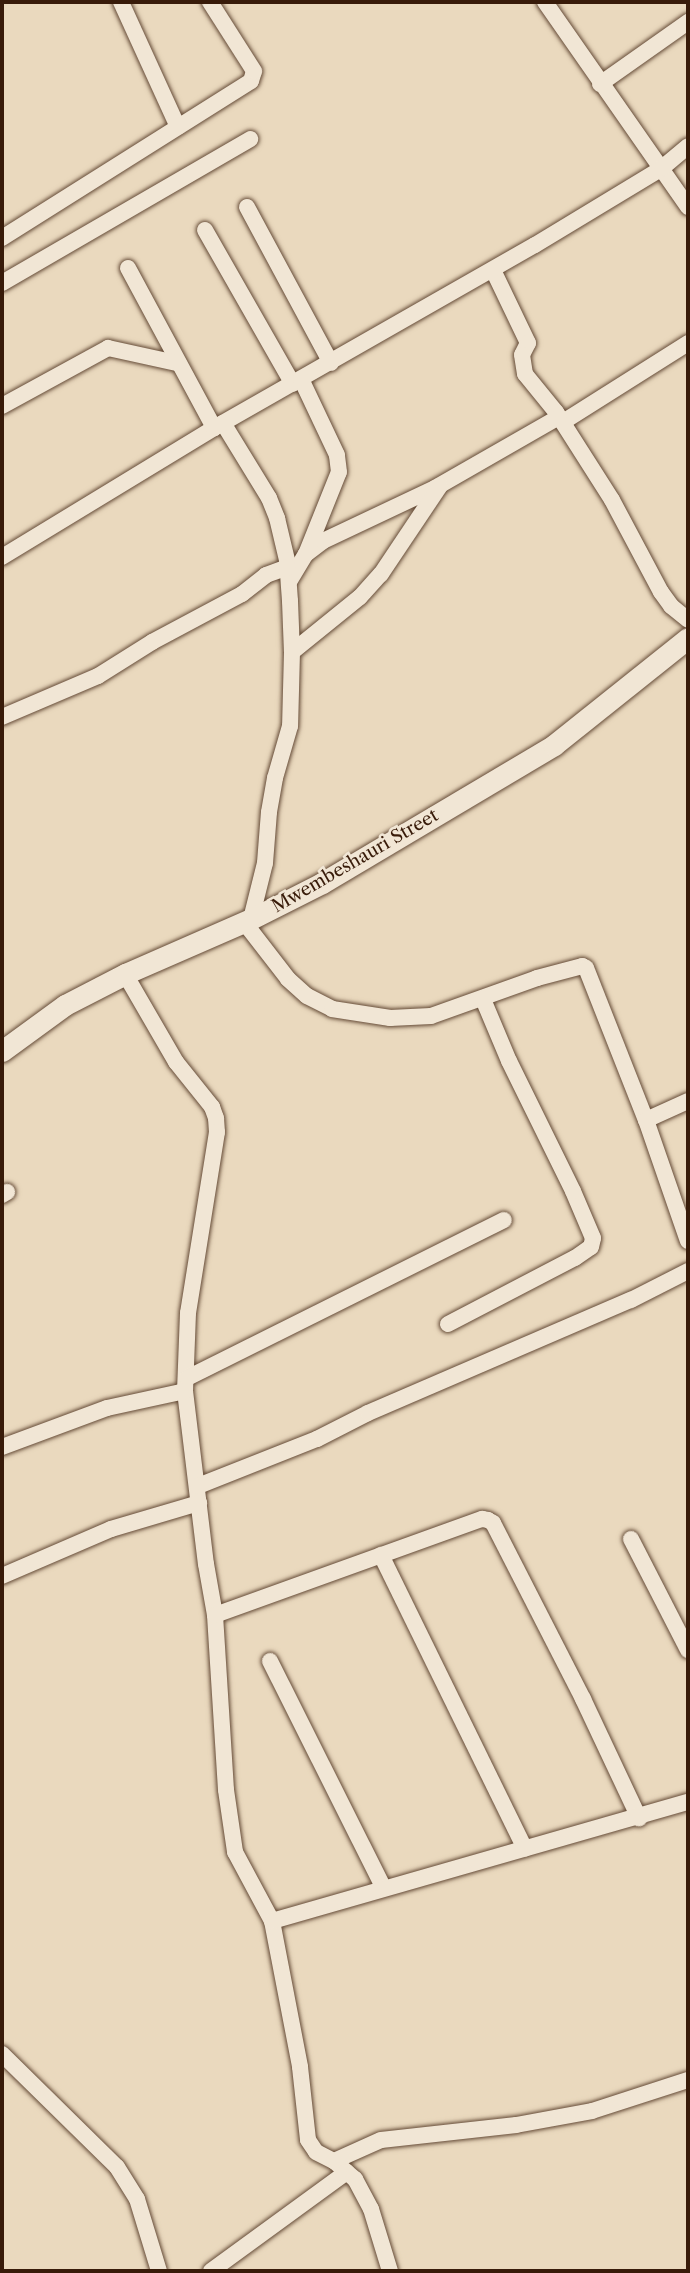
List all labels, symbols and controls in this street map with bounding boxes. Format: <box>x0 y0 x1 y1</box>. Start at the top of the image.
street label: Mwembeshauri Street <box>268 805 442 917</box>

